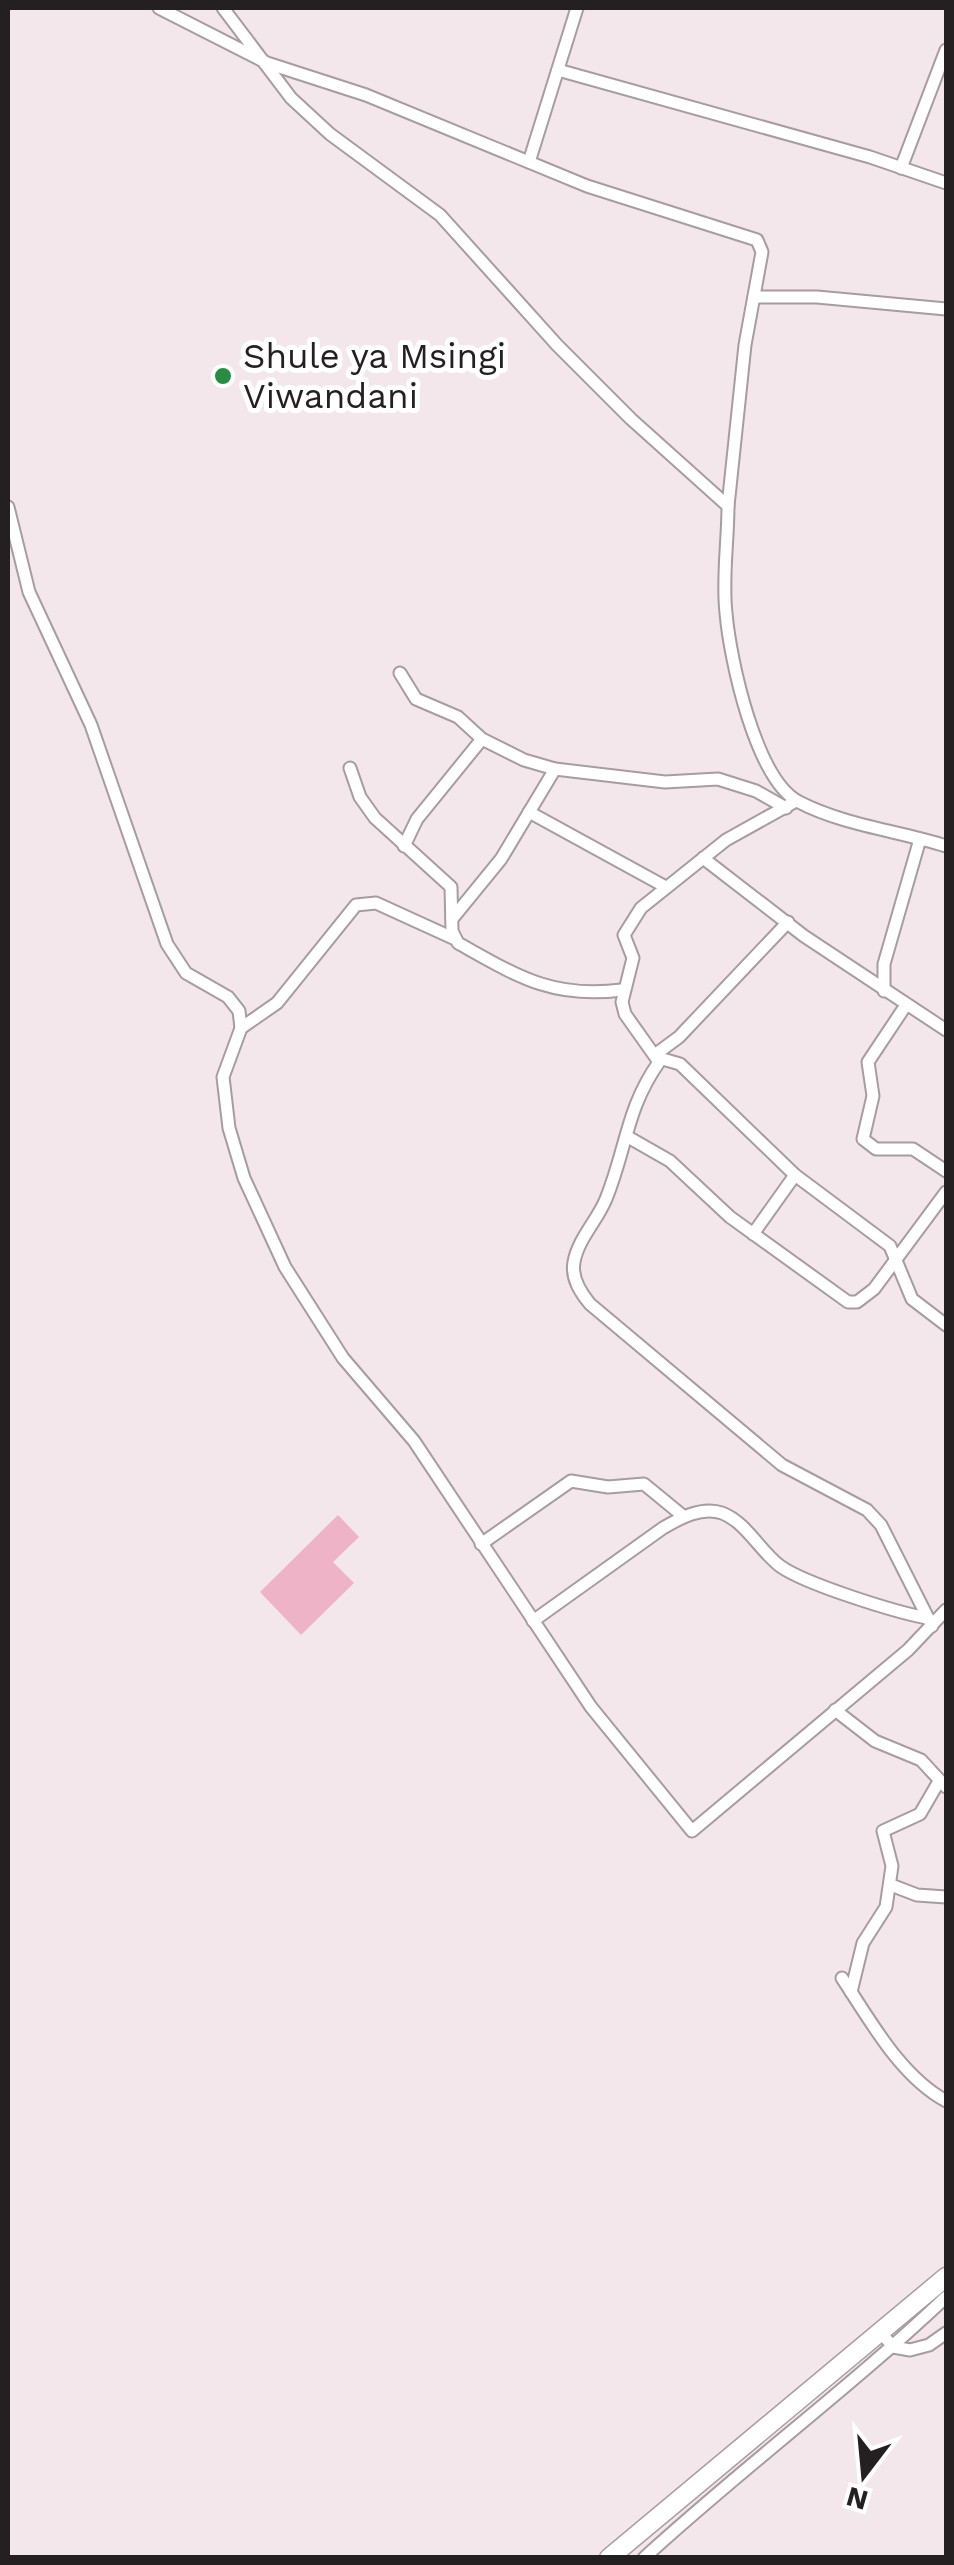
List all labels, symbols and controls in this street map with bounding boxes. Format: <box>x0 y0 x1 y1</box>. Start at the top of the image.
place label: Shule ya Msingi Viwandani <box>243 335 506 417</box>
marker: Shule ya Msingi Viwandani <box>212 365 234 387</box>
north arrow <box>814 2425 914 2525</box>
text: N <box>843 2480 872 2517</box>

